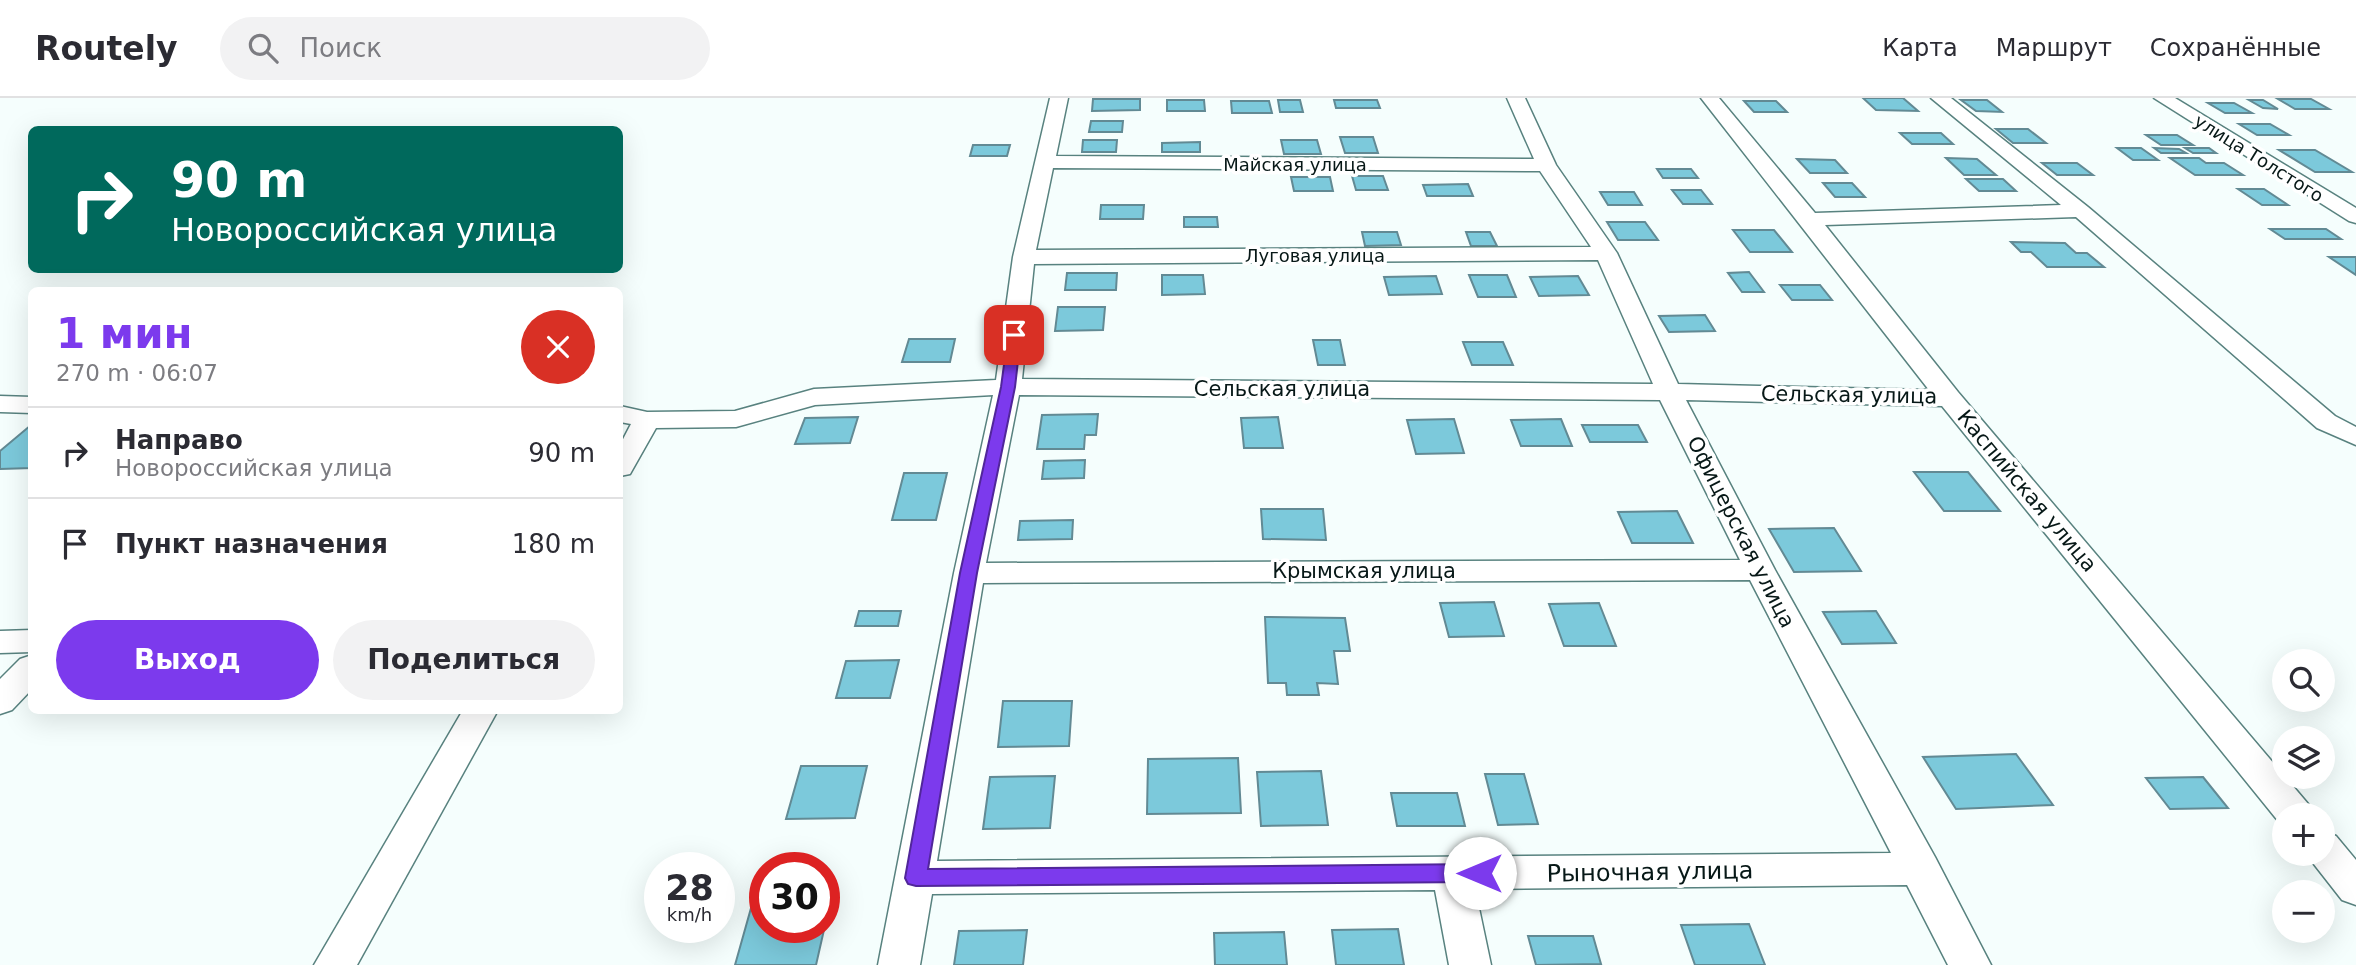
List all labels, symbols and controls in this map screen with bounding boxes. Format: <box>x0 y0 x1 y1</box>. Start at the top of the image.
search box <box>220 17 710 80</box>
text: Routely <box>35 29 178 68</box>
icon: search <box>244 29 282 67</box>
text: Поиск <box>300 33 382 63</box>
text: Карта <box>1882 34 1958 62</box>
text: Маршрут <box>1996 34 2112 62</box>
text: Сохранённые <box>2150 34 2321 62</box>
street label: улица Толстого <box>2191 110 2327 206</box>
text: 90 m <box>171 152 307 209</box>
icon: right <box>56 154 147 245</box>
street label: Майская улица <box>1223 154 1367 175</box>
text: Новороссийская улица <box>171 211 557 249</box>
street label: Луговая улица <box>1245 245 1385 266</box>
pin <box>984 305 1044 365</box>
text: 1 мин <box>56 309 193 358</box>
button: close <box>521 310 595 384</box>
icon: arrive <box>995 316 1033 354</box>
text: 270 m · 06:07 <box>56 360 218 386</box>
street label: Сельская улица <box>1194 377 1370 401</box>
street label: Сельская улица <box>1761 381 1937 409</box>
street label: Каспийская улица <box>1952 405 2102 577</box>
text: Направо <box>115 425 243 455</box>
street label: Офицерская улица <box>1682 432 1800 632</box>
icon: right <box>56 434 94 472</box>
text: 90 m <box>528 438 595 468</box>
text: Новороссийская улица <box>115 455 393 481</box>
icon: arrive <box>56 525 94 563</box>
text: Пункт назначения <box>115 529 388 559</box>
text: 180 m <box>512 529 595 559</box>
street label: Крымская улица <box>1272 559 1456 583</box>
button: Выход <box>56 620 319 700</box>
button: Поделиться <box>333 620 595 700</box>
map controls <box>2272 649 2335 943</box>
button: search <box>2272 649 2335 712</box>
button: layers <box>2272 726 2335 789</box>
button: + <box>2272 803 2335 866</box>
position arrow <box>1443 836 1517 910</box>
speed limit sign: 30 <box>749 852 840 943</box>
street label: Рыночная улица <box>1546 856 1754 888</box>
text: 28 <box>665 868 714 908</box>
button: − <box>2272 880 2335 943</box>
text: km/h <box>667 904 712 925</box>

